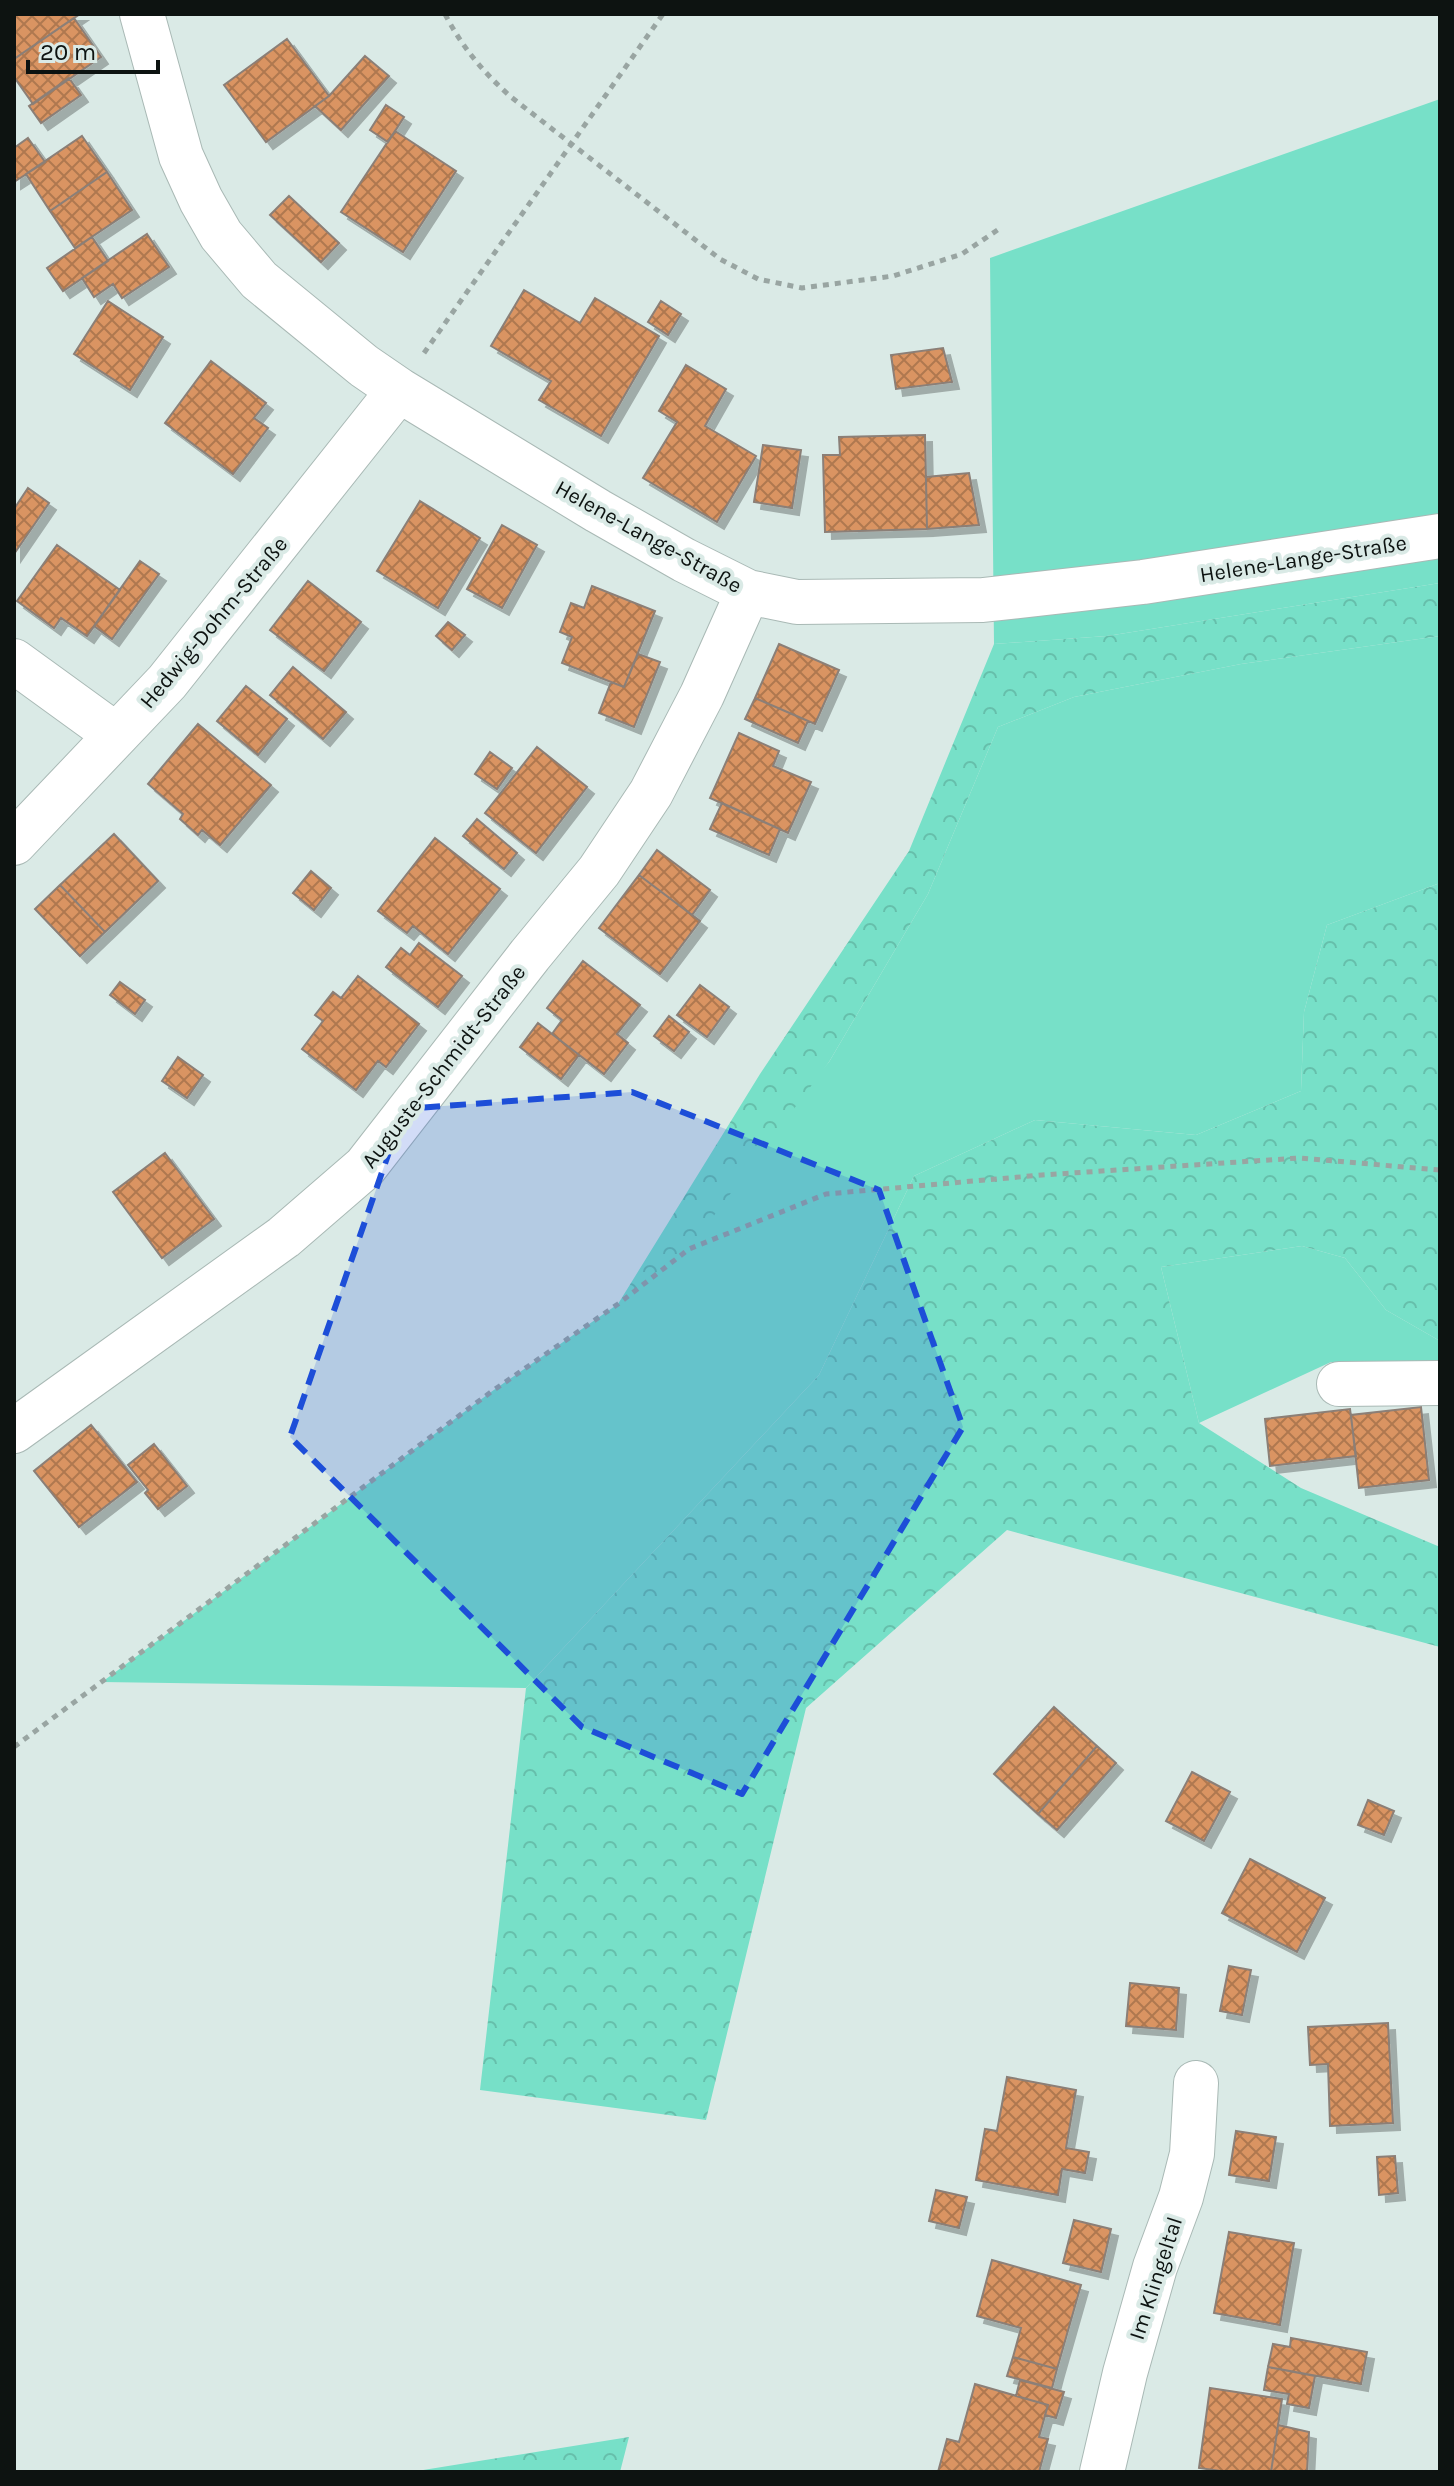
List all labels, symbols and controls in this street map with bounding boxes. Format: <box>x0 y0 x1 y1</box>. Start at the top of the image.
scale bar <box>28 24 158 74</box>
text: 20 m <box>40 38 96 66</box>
street label: Helene-Lange-Straße <box>551 475 746 599</box>
street label: Helene-Lange-Straße <box>1198 530 1408 588</box>
street label: Hedwig-Dohm-Straße <box>134 532 293 714</box>
street label: Auguste-Schmidt-Straße <box>356 960 531 1173</box>
street label: Im Klingeltal <box>1124 2214 1188 2343</box>

